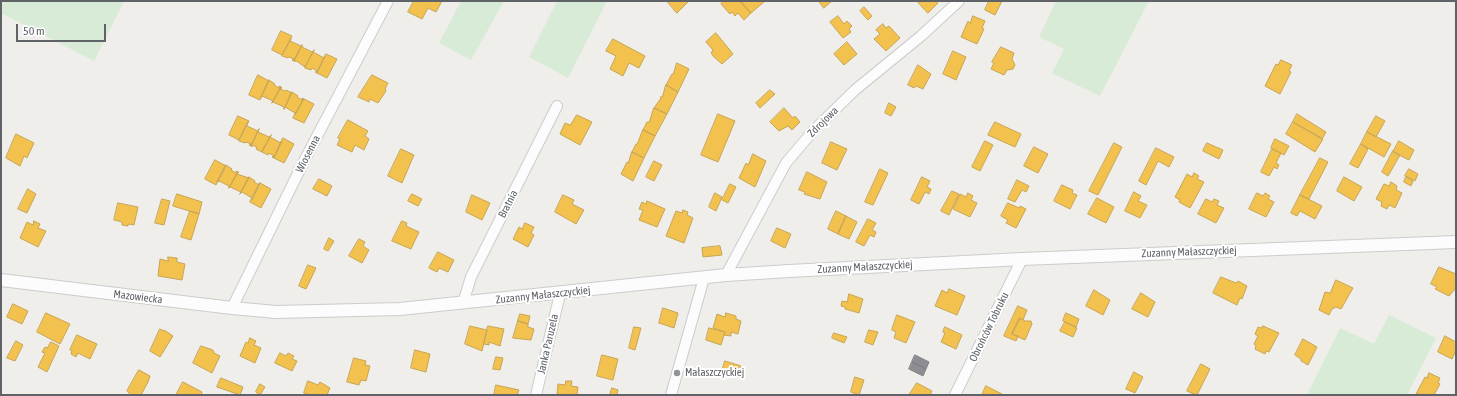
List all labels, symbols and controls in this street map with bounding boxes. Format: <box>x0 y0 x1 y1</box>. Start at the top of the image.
scale bar <box>18 16 108 42</box>
text: 50 m <box>23 24 45 38</box>
street label: Zdrojowa <box>805 104 841 140</box>
street label: Wiosenna <box>293 133 323 175</box>
street label: Bratnia <box>495 188 521 220</box>
street label: Zuzanny Małaszczyckiej <box>1141 244 1237 260</box>
street label: Zuzanny Małaszczyckiej <box>817 258 913 276</box>
street label: Zuzanny Małaszczyckiej <box>495 283 591 307</box>
street label: Mazowiecka <box>113 287 163 307</box>
street label: Obrońców Tobruku <box>966 290 1012 364</box>
street label: Janka Paruzela <box>535 313 561 375</box>
place label: Małaszczyckiej <box>685 366 744 380</box>
marker: Małaszczyckiej <box>672 368 682 378</box>

